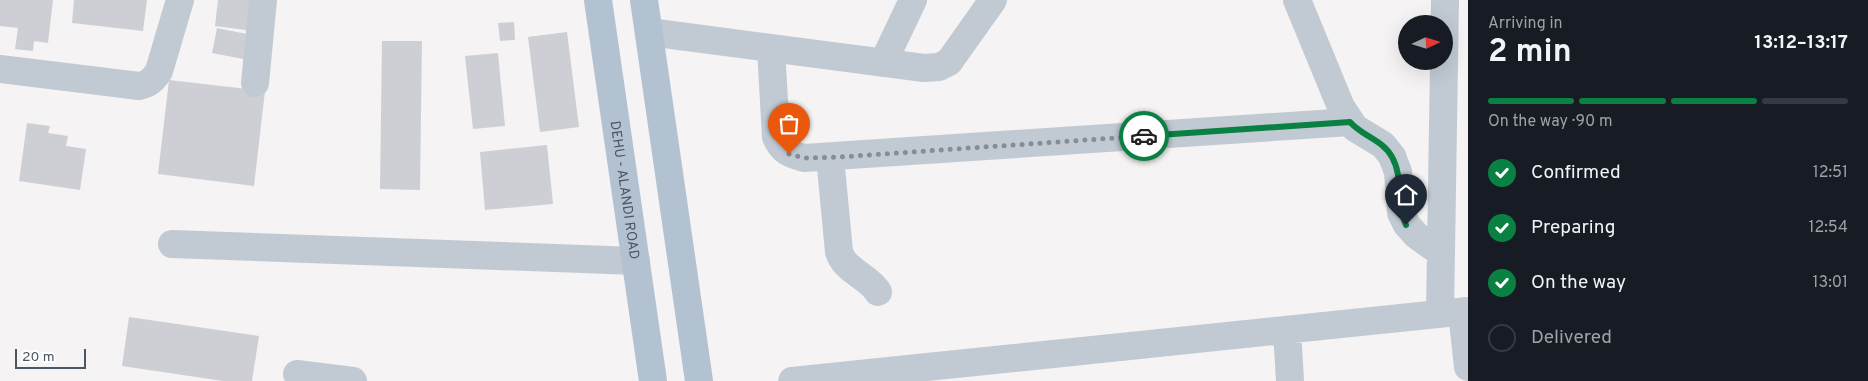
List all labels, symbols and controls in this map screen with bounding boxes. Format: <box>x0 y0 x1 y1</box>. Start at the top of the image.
text: Arriving in <box>1488 14 1563 34</box>
north arrow <box>1398 15 1452 70</box>
map controls <box>1398 15 1453 70</box>
text: 13:12–13:17 <box>1754 31 1848 55</box>
text: 2 min <box>1488 33 1572 73</box>
pin <box>768 103 810 154</box>
icon: bag <box>775 110 803 138</box>
courier <box>1119 111 1169 161</box>
text: On the way · 90 m <box>1488 112 1613 132</box>
street label: DEHU - ALANDI ROAD <box>606 120 642 261</box>
icon: car <box>1130 122 1158 150</box>
icon: check <box>1488 159 1516 187</box>
text: Confirmed <box>1531 161 1621 185</box>
text: 12:51 <box>1813 163 1848 183</box>
pin <box>1385 174 1427 225</box>
icon: home <box>1392 181 1420 209</box>
icon: check <box>1488 214 1516 242</box>
text: Preparing <box>1531 216 1615 240</box>
text: 12:54 <box>1808 218 1848 238</box>
icon: check <box>1488 269 1516 297</box>
text: On the way <box>1531 271 1626 295</box>
text: 13:01 <box>1813 273 1848 293</box>
text: Delivered <box>1531 326 1612 350</box>
scale bar <box>15 346 86 369</box>
text: 20 m <box>22 349 55 366</box>

